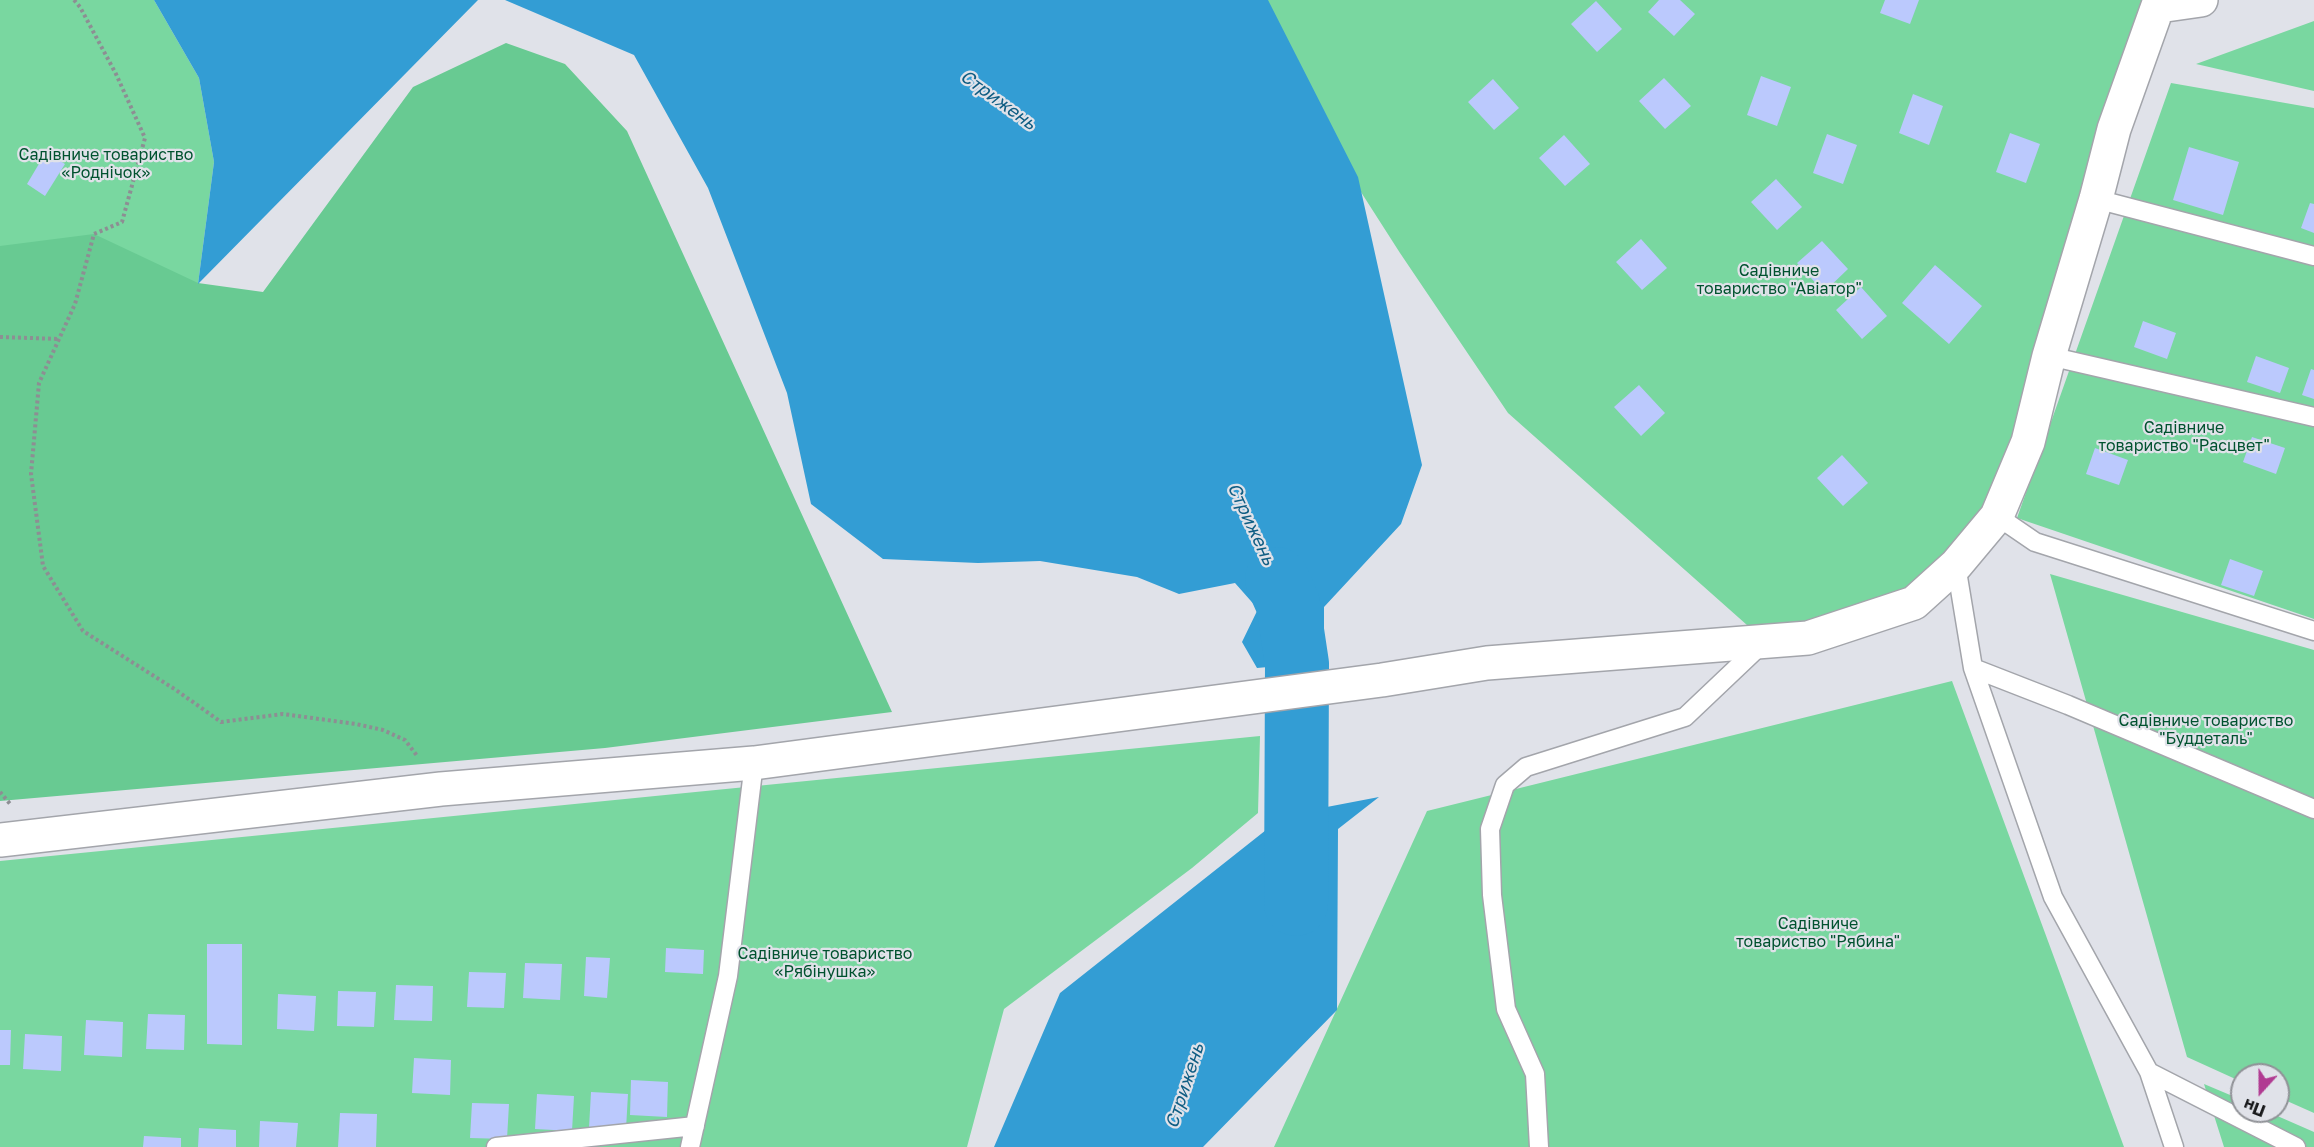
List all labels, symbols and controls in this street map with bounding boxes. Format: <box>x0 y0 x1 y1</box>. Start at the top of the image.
water label: Стрижень <box>956 65 1040 135</box>
park label: Садівниче товариство «Роднічок» <box>19 145 193 183</box>
park label: Садівниче товариство "Авіатор" <box>1696 261 1862 299</box>
park label: Садівниче товариство "Расцвет" <box>2098 418 2270 456</box>
water label: Стрижень <box>1223 480 1279 568</box>
park label: Садівниче товариство "Буддеталь" <box>2119 711 2293 749</box>
park label: Садівниче товариство "Рябина" <box>1736 914 1900 952</box>
park label: Садівниче товариство «Рябінушка» <box>738 944 912 982</box>
water label: Стрижень <box>1161 1041 1209 1131</box>
north arrow <box>2230 1063 2290 1123</box>
text: Пн <box>2241 1095 2268 1121</box>

